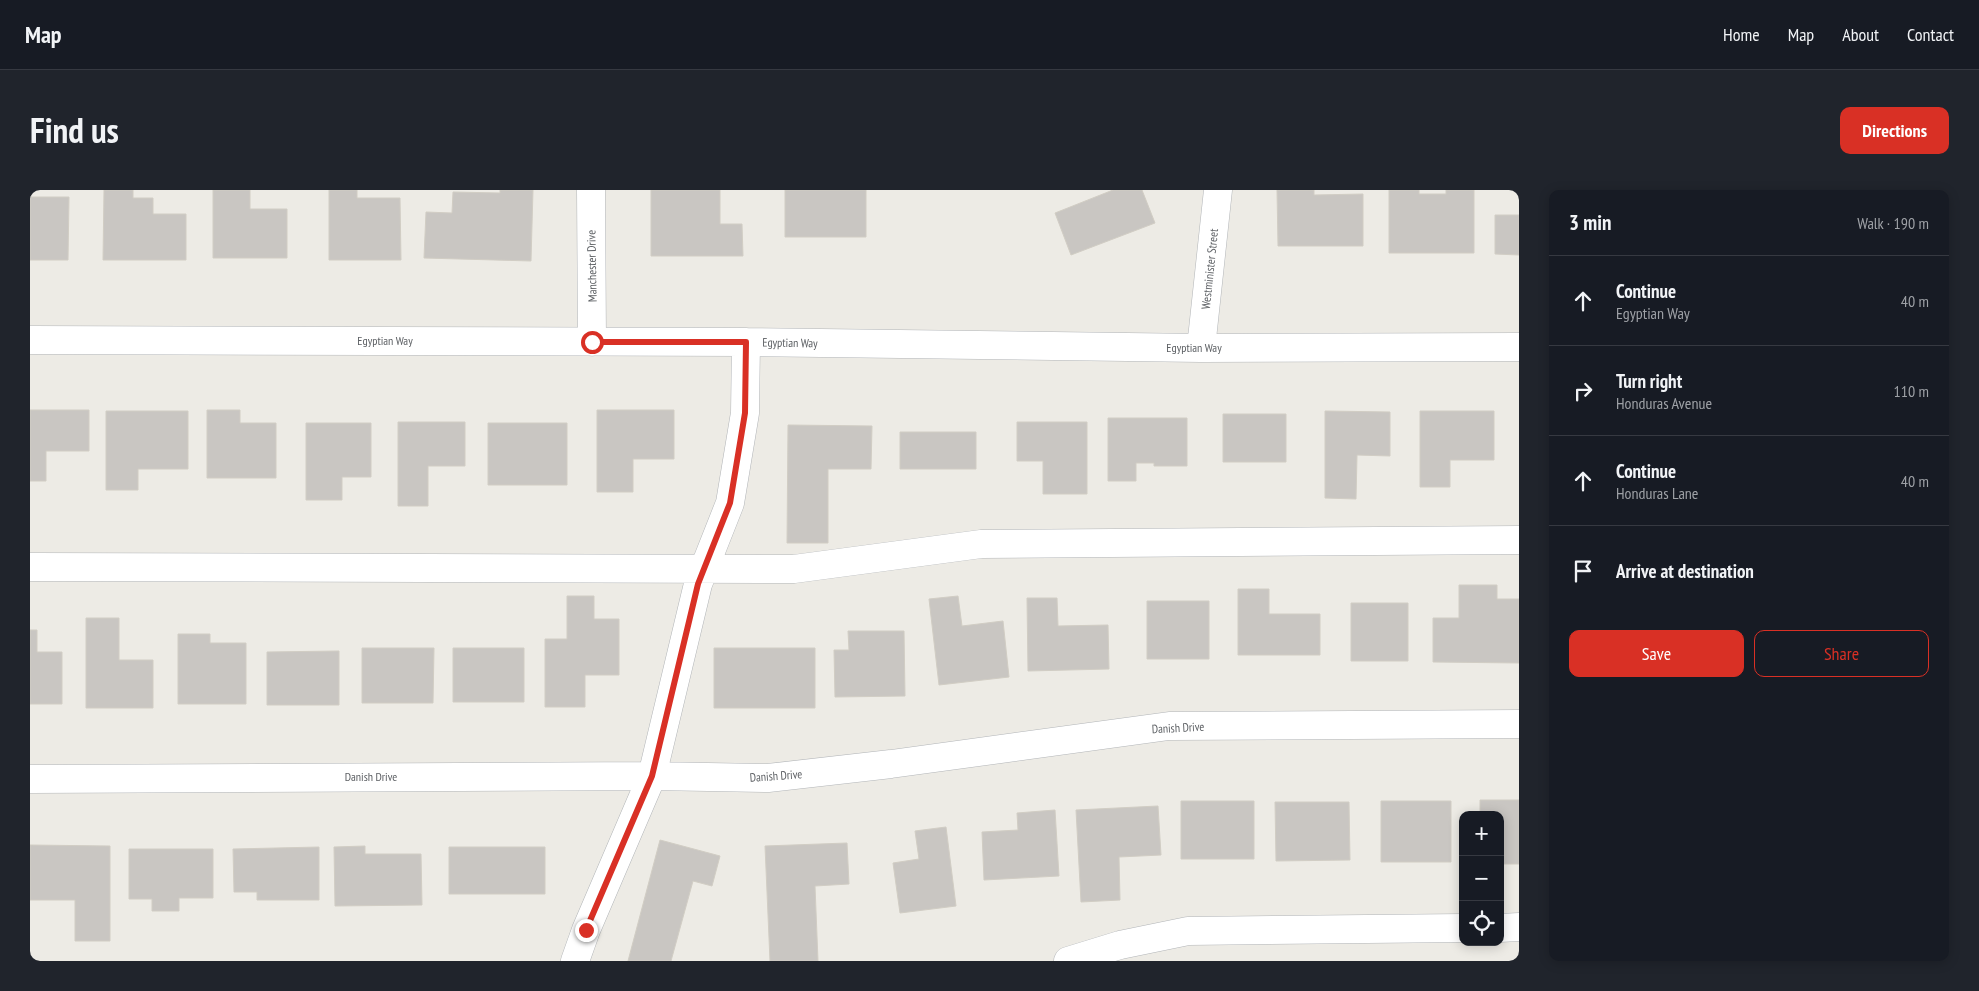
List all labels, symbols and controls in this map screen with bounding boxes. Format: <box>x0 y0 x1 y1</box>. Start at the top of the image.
text: Map <box>25 19 62 50</box>
text: Home <box>1723 23 1760 46</box>
text: Map <box>1788 23 1814 46</box>
text: About <box>1842 23 1879 46</box>
text: Contact <box>1907 23 1954 46</box>
text: Find us <box>30 107 119 153</box>
button: Directions <box>1840 107 1949 154</box>
text: 3 min <box>1569 209 1611 236</box>
text: Walk · 190 m <box>1857 213 1929 233</box>
street label: Westminister Street <box>1198 227 1221 310</box>
street label: Manchester Drive <box>583 230 600 302</box>
text: Continue <box>1616 279 1676 303</box>
icon: ahead <box>1569 287 1597 315</box>
text: 40 m <box>1901 291 1929 311</box>
text: Egyptian Way <box>1616 303 1690 323</box>
route start <box>581 331 604 354</box>
street label: Egyptian Way <box>357 333 413 348</box>
street label: Egyptian Way <box>762 335 818 350</box>
street label: Egyptian Way <box>1166 340 1222 355</box>
text: Turn right <box>1616 369 1682 393</box>
icon: right <box>1569 377 1597 405</box>
text: 110 m <box>1894 381 1929 401</box>
text: Honduras Avenue <box>1616 393 1712 413</box>
text: Continue <box>1616 459 1676 483</box>
icon: ahead <box>1569 467 1597 495</box>
text: 40 m <box>1901 471 1929 491</box>
text: Honduras Lane <box>1616 483 1698 503</box>
icon: arrive <box>1569 557 1597 585</box>
text: Arrive at destination <box>1616 559 1754 583</box>
button: Save <box>1569 630 1744 677</box>
button: Share <box>1754 630 1929 677</box>
street label: Danish Drive <box>1151 719 1205 736</box>
street label: Danish Drive <box>749 766 803 785</box>
street label: Danish Drive <box>345 769 397 784</box>
map controls <box>1459 811 1504 946</box>
button: + <box>1459 811 1504 856</box>
button: − <box>1459 856 1504 901</box>
button: locate <box>1459 901 1504 946</box>
route end <box>575 919 598 942</box>

